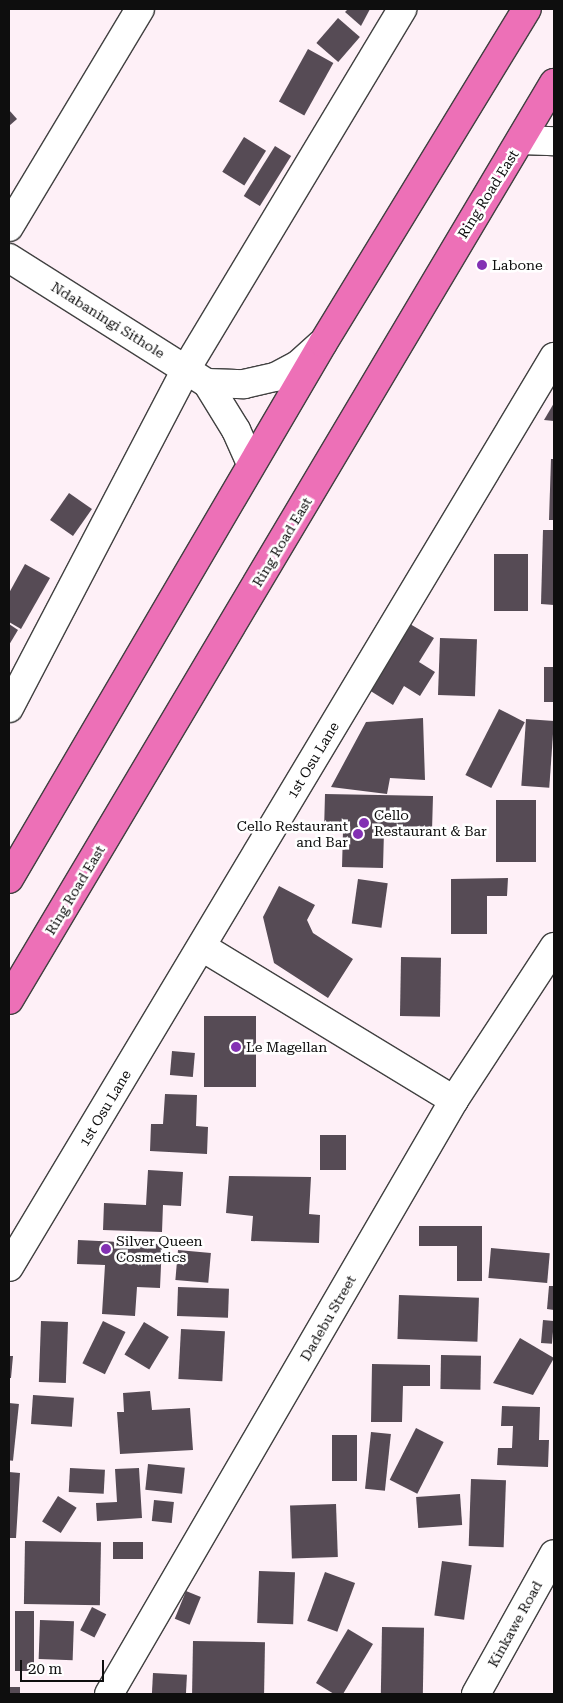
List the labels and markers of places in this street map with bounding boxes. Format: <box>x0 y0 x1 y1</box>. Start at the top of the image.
place label: Labone <box>492 257 543 273</box>
marker: Labone <box>476 259 488 271</box>
place label: Cello Restaurant & Bar <box>374 807 487 840</box>
marker: Cello Restaurant & Bar <box>358 817 370 829</box>
place label: Cello Restaurant and Bar <box>237 818 348 850</box>
marker: Cello Restaurant and Bar <box>352 828 364 840</box>
place label: Le Magellan <box>246 1039 327 1055</box>
marker: Le Magellan <box>230 1041 242 1053</box>
place label: Silver Queen Cosmetics <box>116 1233 203 1266</box>
marker: Silver Queen Cosmetics <box>100 1243 112 1255</box>

